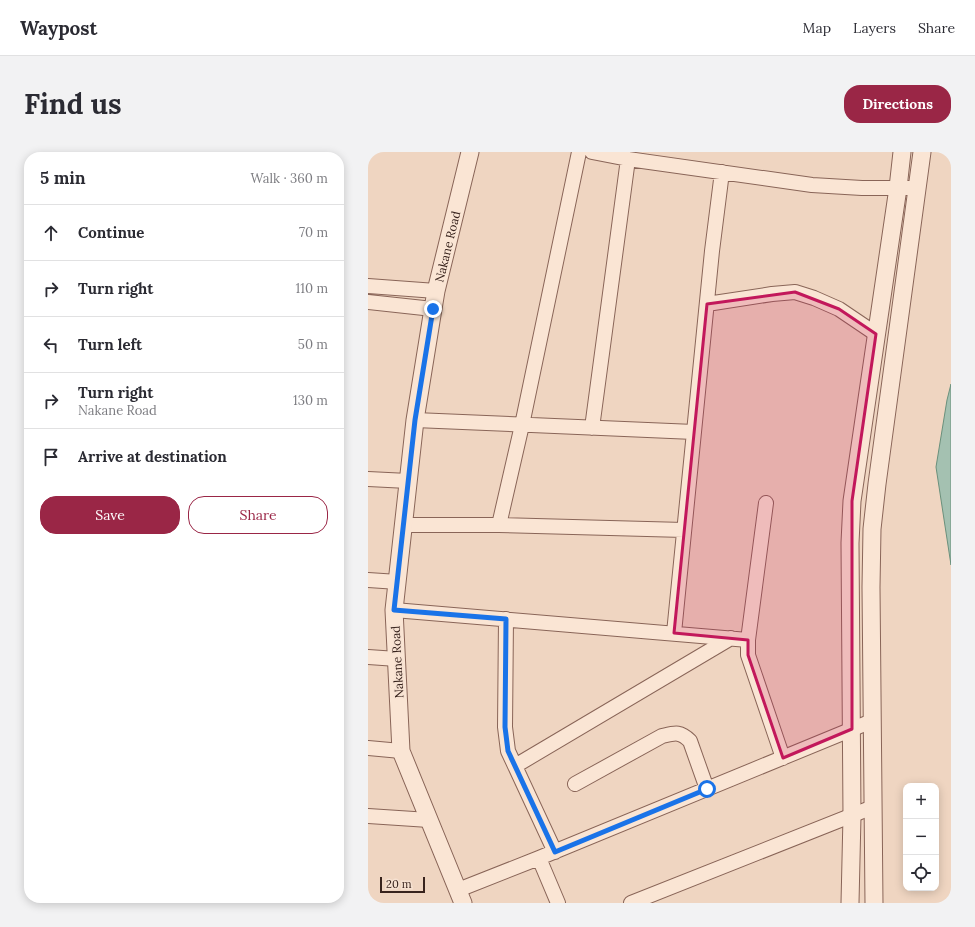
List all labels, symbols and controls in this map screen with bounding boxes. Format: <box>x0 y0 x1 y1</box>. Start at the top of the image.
text: Waypost <box>20 16 97 40</box>
text: Map <box>803 19 831 37</box>
text: Layers <box>853 19 896 37</box>
text: Share <box>918 19 955 37</box>
button: Directions <box>844 85 951 123</box>
text: Find us <box>24 86 122 122</box>
text: 5 min <box>40 167 86 189</box>
text: Walk · 360 m <box>250 170 328 187</box>
street label: Nakane Road <box>431 209 463 284</box>
icon: ahead <box>40 222 62 244</box>
text: Continue <box>78 223 144 242</box>
text: 70 m <box>299 224 328 241</box>
icon: right <box>40 278 62 300</box>
text: Turn right <box>78 279 154 298</box>
text: 110 m <box>295 280 328 297</box>
route end <box>424 300 442 318</box>
icon: left <box>40 334 62 356</box>
text: Turn left <box>78 335 142 354</box>
text: 50 m <box>298 336 328 353</box>
text: Turn right <box>78 383 154 402</box>
icon: right <box>40 390 62 412</box>
text: 130 m <box>293 392 328 409</box>
text: Nakane Road <box>78 402 157 419</box>
icon: arrive <box>40 446 62 468</box>
text: Arrive at destination <box>78 447 227 466</box>
button: Save <box>40 496 180 534</box>
button: Share <box>188 496 328 534</box>
street label: Nakane Road <box>388 625 406 699</box>
route start <box>698 780 716 798</box>
map controls <box>903 783 939 891</box>
button: + <box>903 783 939 819</box>
button: − <box>903 819 939 855</box>
button: locate <box>903 855 939 891</box>
scale bar <box>380 875 425 894</box>
text: 20 m <box>386 877 411 891</box>

